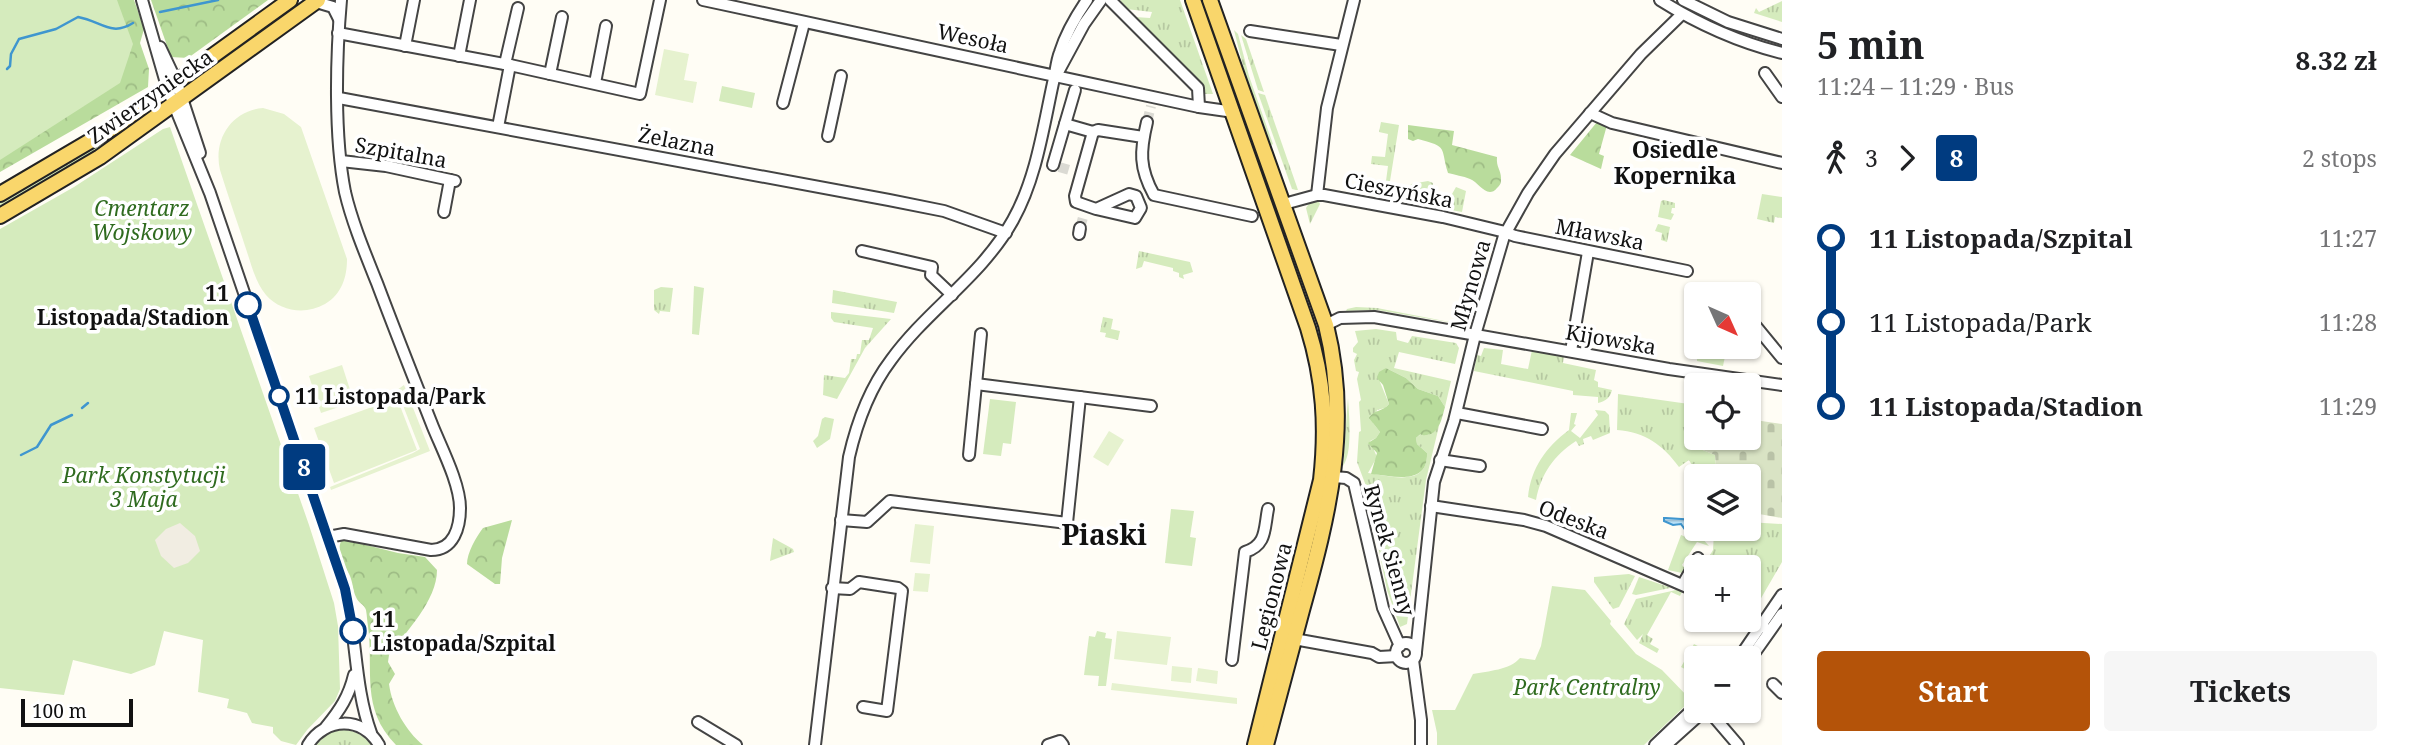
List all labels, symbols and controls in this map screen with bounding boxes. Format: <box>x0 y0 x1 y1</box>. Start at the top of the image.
street label: Wesoła <box>935 17 1011 59</box>
text: 5 min <box>1817 18 1925 70</box>
street label: Zwierzyniecka <box>82 42 218 150</box>
text: 8.32 zł <box>2296 42 2377 78</box>
text: 11:24 – 11:29 · Bus <box>1817 70 2014 102</box>
street label: Żelazna <box>636 120 718 162</box>
street label: Szpitalna <box>353 130 449 174</box>
district label: Osiedle Kopernika <box>1614 133 1736 191</box>
icon: walk <box>1817 139 1855 177</box>
icon: forward <box>1888 139 1926 177</box>
text: 8 <box>1950 141 1963 174</box>
text: 3 <box>1865 142 1878 174</box>
text: 2 stops <box>2302 142 2377 174</box>
street label: Cieszyńska <box>1342 166 1456 214</box>
park label: Cmentarz Wojskowy <box>92 194 192 246</box>
street label: Mławska <box>1553 212 1647 256</box>
text: 11 Listopada/Szpital <box>1869 220 2133 256</box>
text: 11:27 <box>2319 222 2377 254</box>
street label: Młynowa <box>1444 236 1496 334</box>
place label: 11 Listopada/Stadion <box>37 279 229 331</box>
north arrow <box>1684 282 1760 359</box>
map controls <box>1684 282 1761 723</box>
marker: 11 Listopada/Stadion <box>235 292 261 318</box>
text: 11 Listopada/Park <box>1869 304 2092 340</box>
text: 11:28 <box>2319 306 2377 338</box>
street label: Kijowska <box>1563 317 1659 361</box>
button: locate <box>1684 373 1761 450</box>
place label: 11 Listopada/Park <box>295 382 486 410</box>
marker: 11 Listopada/Park <box>269 386 289 406</box>
text: 11 Listopada/Stadion <box>1869 388 2143 424</box>
text: 11:29 <box>2319 390 2377 422</box>
line badge: 8 <box>281 444 327 490</box>
text: 8 <box>297 450 311 483</box>
park label: Park Konstytucji 3 Maja <box>62 461 226 513</box>
button: layers <box>1684 464 1761 541</box>
street label: Rynek Sienny <box>1358 481 1422 619</box>
street label: Odeska <box>1535 493 1613 545</box>
district label: Piaski <box>1061 515 1147 553</box>
street label: Legionowa <box>1244 539 1298 653</box>
button: + <box>1684 555 1761 632</box>
place label: 11 Listopada/Szpital <box>372 605 556 657</box>
marker: 11 Listopada/Szpital <box>340 618 366 644</box>
button: − <box>1684 646 1761 723</box>
button: Start <box>1817 651 2090 731</box>
button: Tickets <box>2104 651 2377 731</box>
park label: Park Centralny <box>1512 673 1661 701</box>
scale bar <box>21 696 133 728</box>
text: 100 m <box>32 698 87 724</box>

